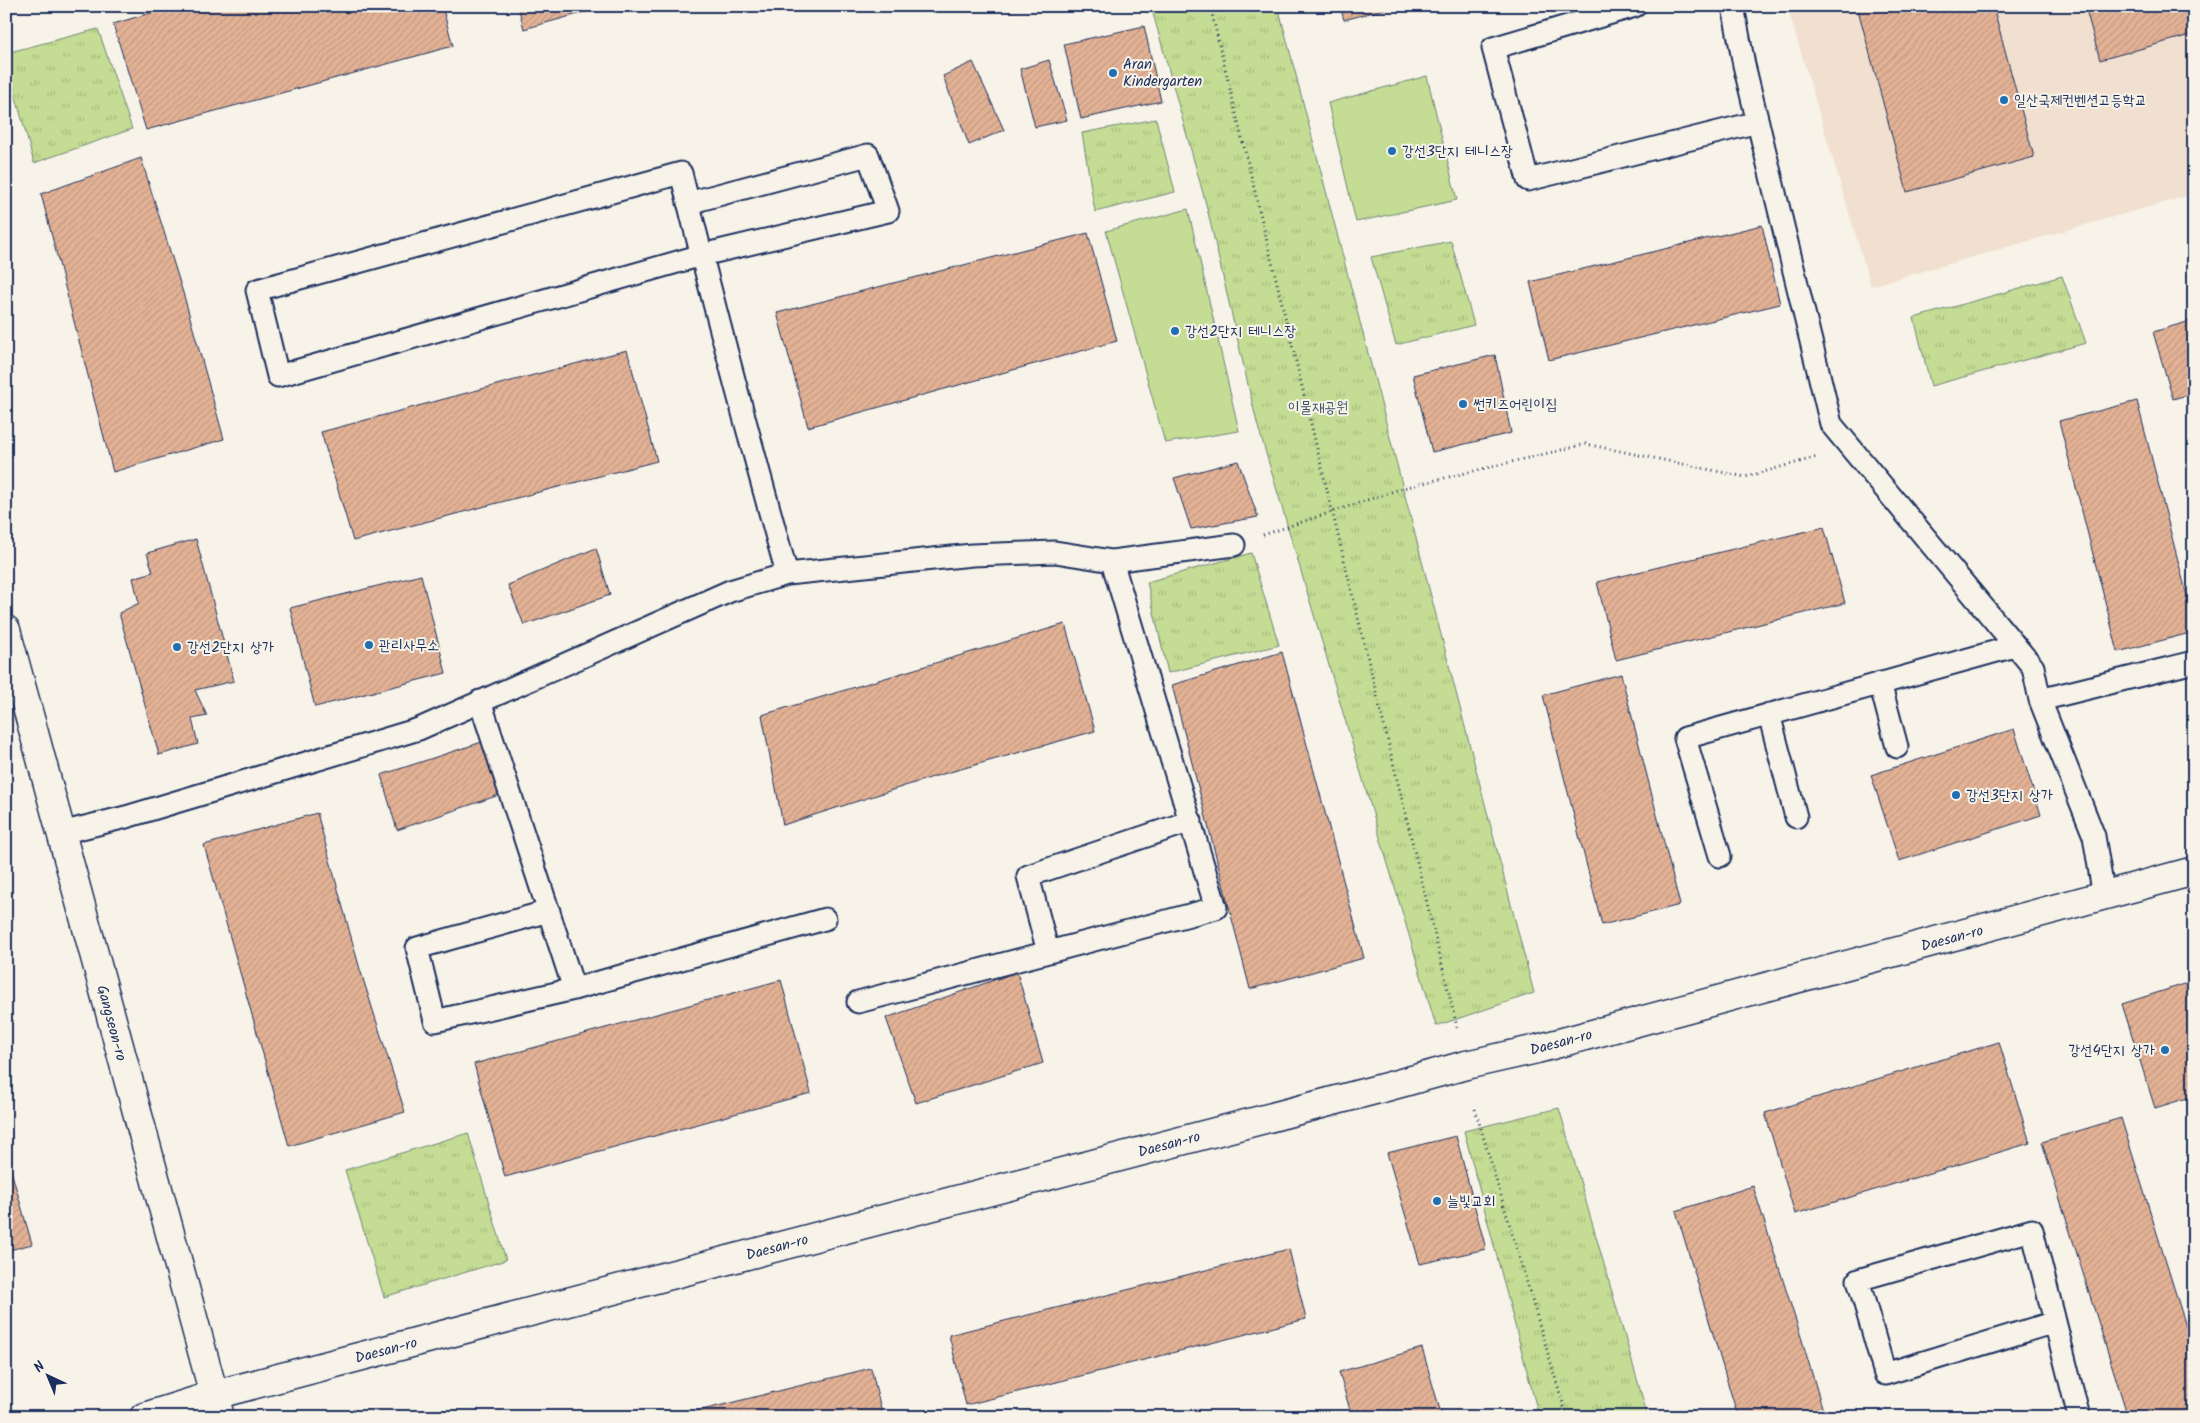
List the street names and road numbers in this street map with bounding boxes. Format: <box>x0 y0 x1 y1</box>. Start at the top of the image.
street label: Daesan-ro <box>1918 919 1986 959</box>
street label: Gangseon-ro <box>89 983 133 1064</box>
street label: Daesan-ro <box>1527 1023 1595 1063</box>
street label: Daesan-ro <box>1135 1125 1203 1165</box>
street label: Daesan-ro <box>743 1228 811 1268</box>
street label: Daesan-ro <box>352 1331 420 1371</box>

